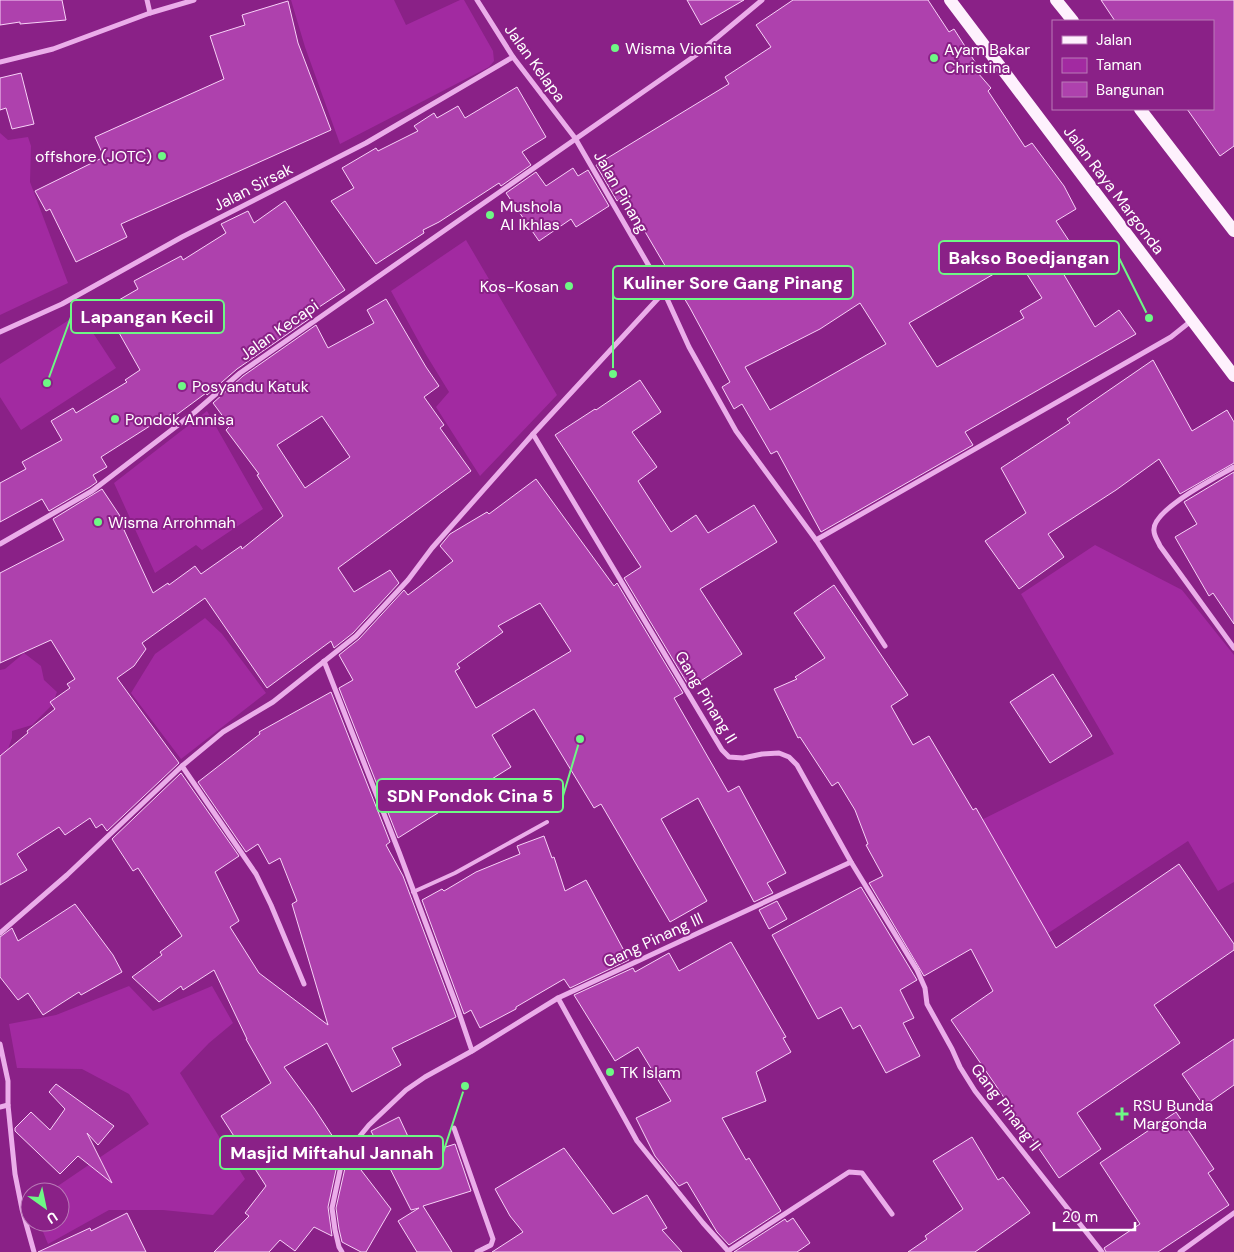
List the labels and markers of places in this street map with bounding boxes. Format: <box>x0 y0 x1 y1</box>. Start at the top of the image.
place label: Wisma Vionita <box>625 38 732 59</box>
place label: Ayam Bakar Christina <box>944 39 1030 78</box>
marker: Wisma Vionita <box>609 42 621 54</box>
marker: Ayam Bakar Christina <box>928 52 940 64</box>
place label: offshore (JOTC) <box>35 146 152 167</box>
marker: offshore (JOTC) <box>156 150 168 162</box>
place label: Mushola Al Ikhlas <box>500 196 562 235</box>
marker: Mushola Al Ikhlas <box>484 209 496 221</box>
callout: Bakso Boedjangan <box>939 241 1119 274</box>
callout: Kuliner Sore Gang Pinang <box>613 266 853 299</box>
place label: Kos-Kosan <box>480 276 559 297</box>
marker: Kos-Kosan <box>563 280 575 292</box>
callout: Lapangan Kecil <box>71 300 224 333</box>
place label: Posyandu Katuk <box>192 376 309 397</box>
marker: Posyandu Katuk <box>176 380 188 392</box>
place label: Pondok Annisa <box>125 409 234 430</box>
marker: Pondok Annisa <box>109 413 121 425</box>
place label: Wisma Arrohmah <box>108 512 236 533</box>
marker: Wisma Arrohmah <box>92 516 104 528</box>
callout: SDN Pondok Cina 5 <box>377 779 563 812</box>
place label: TK Islam <box>620 1062 681 1083</box>
marker: TK Islam <box>604 1066 616 1078</box>
place label: RSU Bunda Margonda <box>1133 1095 1213 1134</box>
marker: RSU Bunda Margonda <box>1115 1107 1129 1121</box>
callout: Masjid Miftahul Jannah <box>220 1136 443 1169</box>

